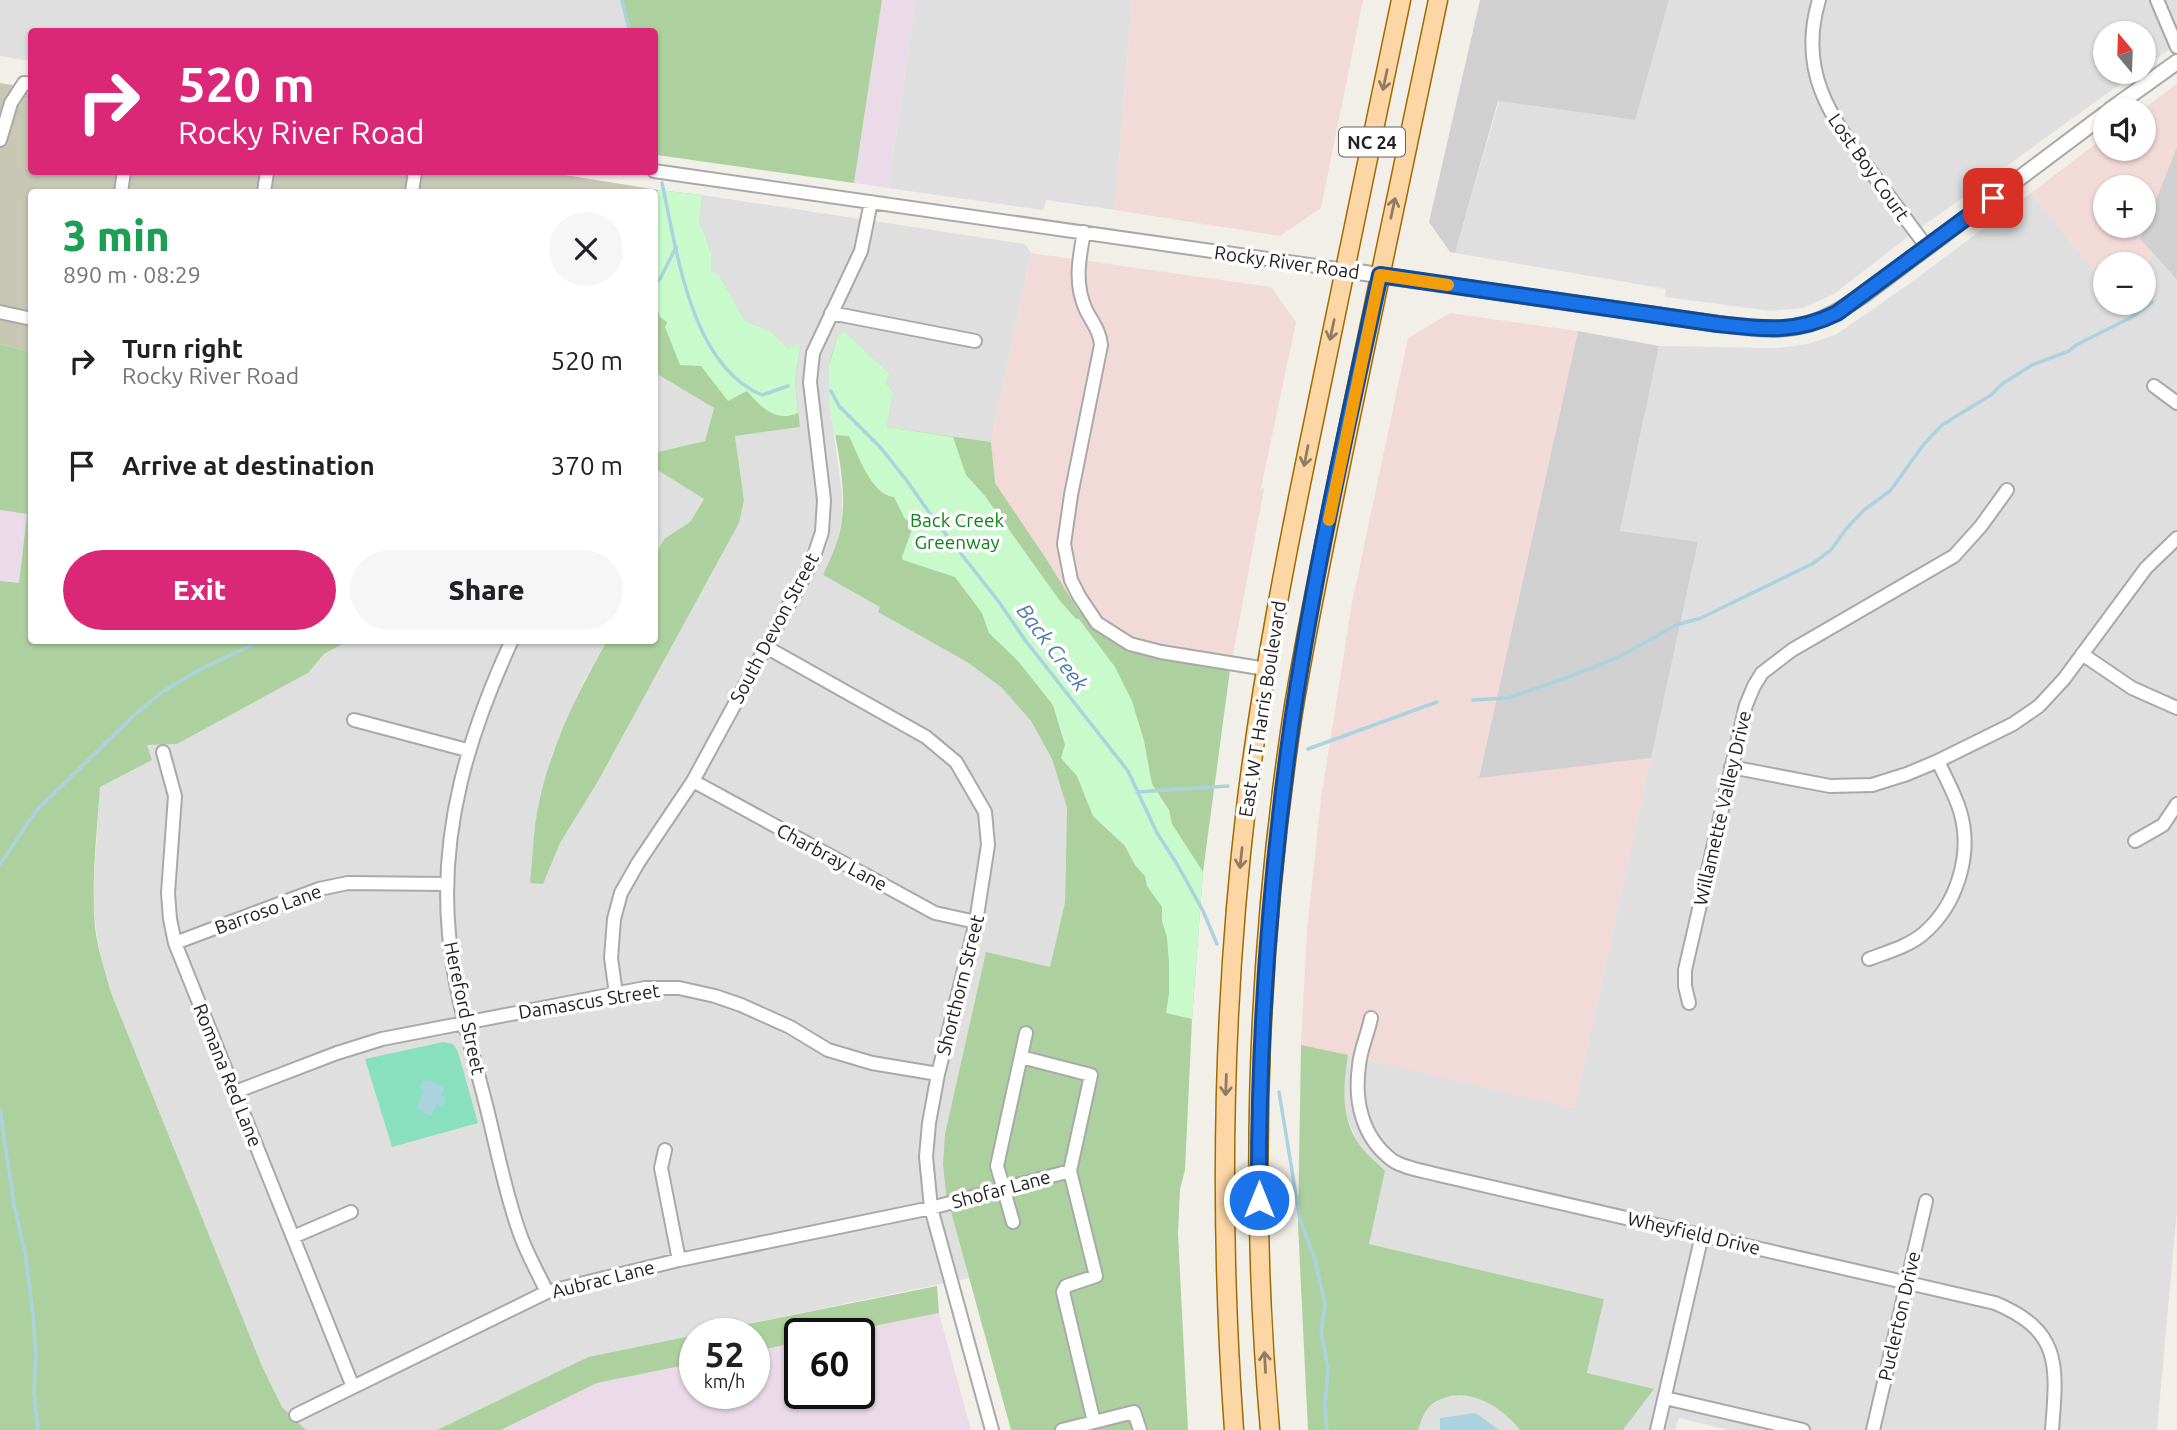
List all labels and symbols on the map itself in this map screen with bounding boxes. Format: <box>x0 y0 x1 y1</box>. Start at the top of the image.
north arrow <box>2093 21 2156 84</box>
one-way arrow <box>1377 68 1391 91</box>
street label: Lost Boy Court <box>1824 109 1914 225</box>
road number: NC 24 <box>1339 127 1405 156</box>
pin <box>1963 168 2023 228</box>
one-way arrow <box>1387 197 1401 220</box>
street label: Rocky River Road <box>1213 241 1361 283</box>
one-way arrow <box>1325 318 1339 341</box>
one-way arrow <box>1299 444 1313 467</box>
park label: Back Creek Greenway <box>910 509 1004 553</box>
street label: South Devon Street <box>725 549 823 707</box>
water label: Back Creek <box>1012 599 1094 695</box>
street label: East W T Harris Boulevard <box>1234 599 1290 819</box>
street label: Willamette Valley Drive <box>1689 708 1755 908</box>
street label: Charbray Lane <box>773 819 891 895</box>
one-way arrow <box>1234 846 1247 869</box>
street label: Barroso Lane <box>212 880 324 938</box>
street label: Shorthorn Street <box>932 912 988 1058</box>
street label: Hereford Street <box>440 939 490 1077</box>
street label: Damascus Street <box>517 979 662 1023</box>
street label: Romana Red Lane <box>189 1000 267 1150</box>
one-way arrow <box>1219 1073 1232 1096</box>
position arrow <box>1222 1163 1296 1237</box>
street label: Shofar Lane <box>949 1165 1053 1213</box>
street label: Wheyfield Drive <box>1625 1207 1763 1259</box>
street label: Puclerton Drive <box>1873 1249 1925 1383</box>
street label: Aubrac Lane <box>549 1256 657 1302</box>
speed limit sign: 60 <box>784 1318 875 1409</box>
one-way arrow <box>1258 1351 1271 1374</box>

